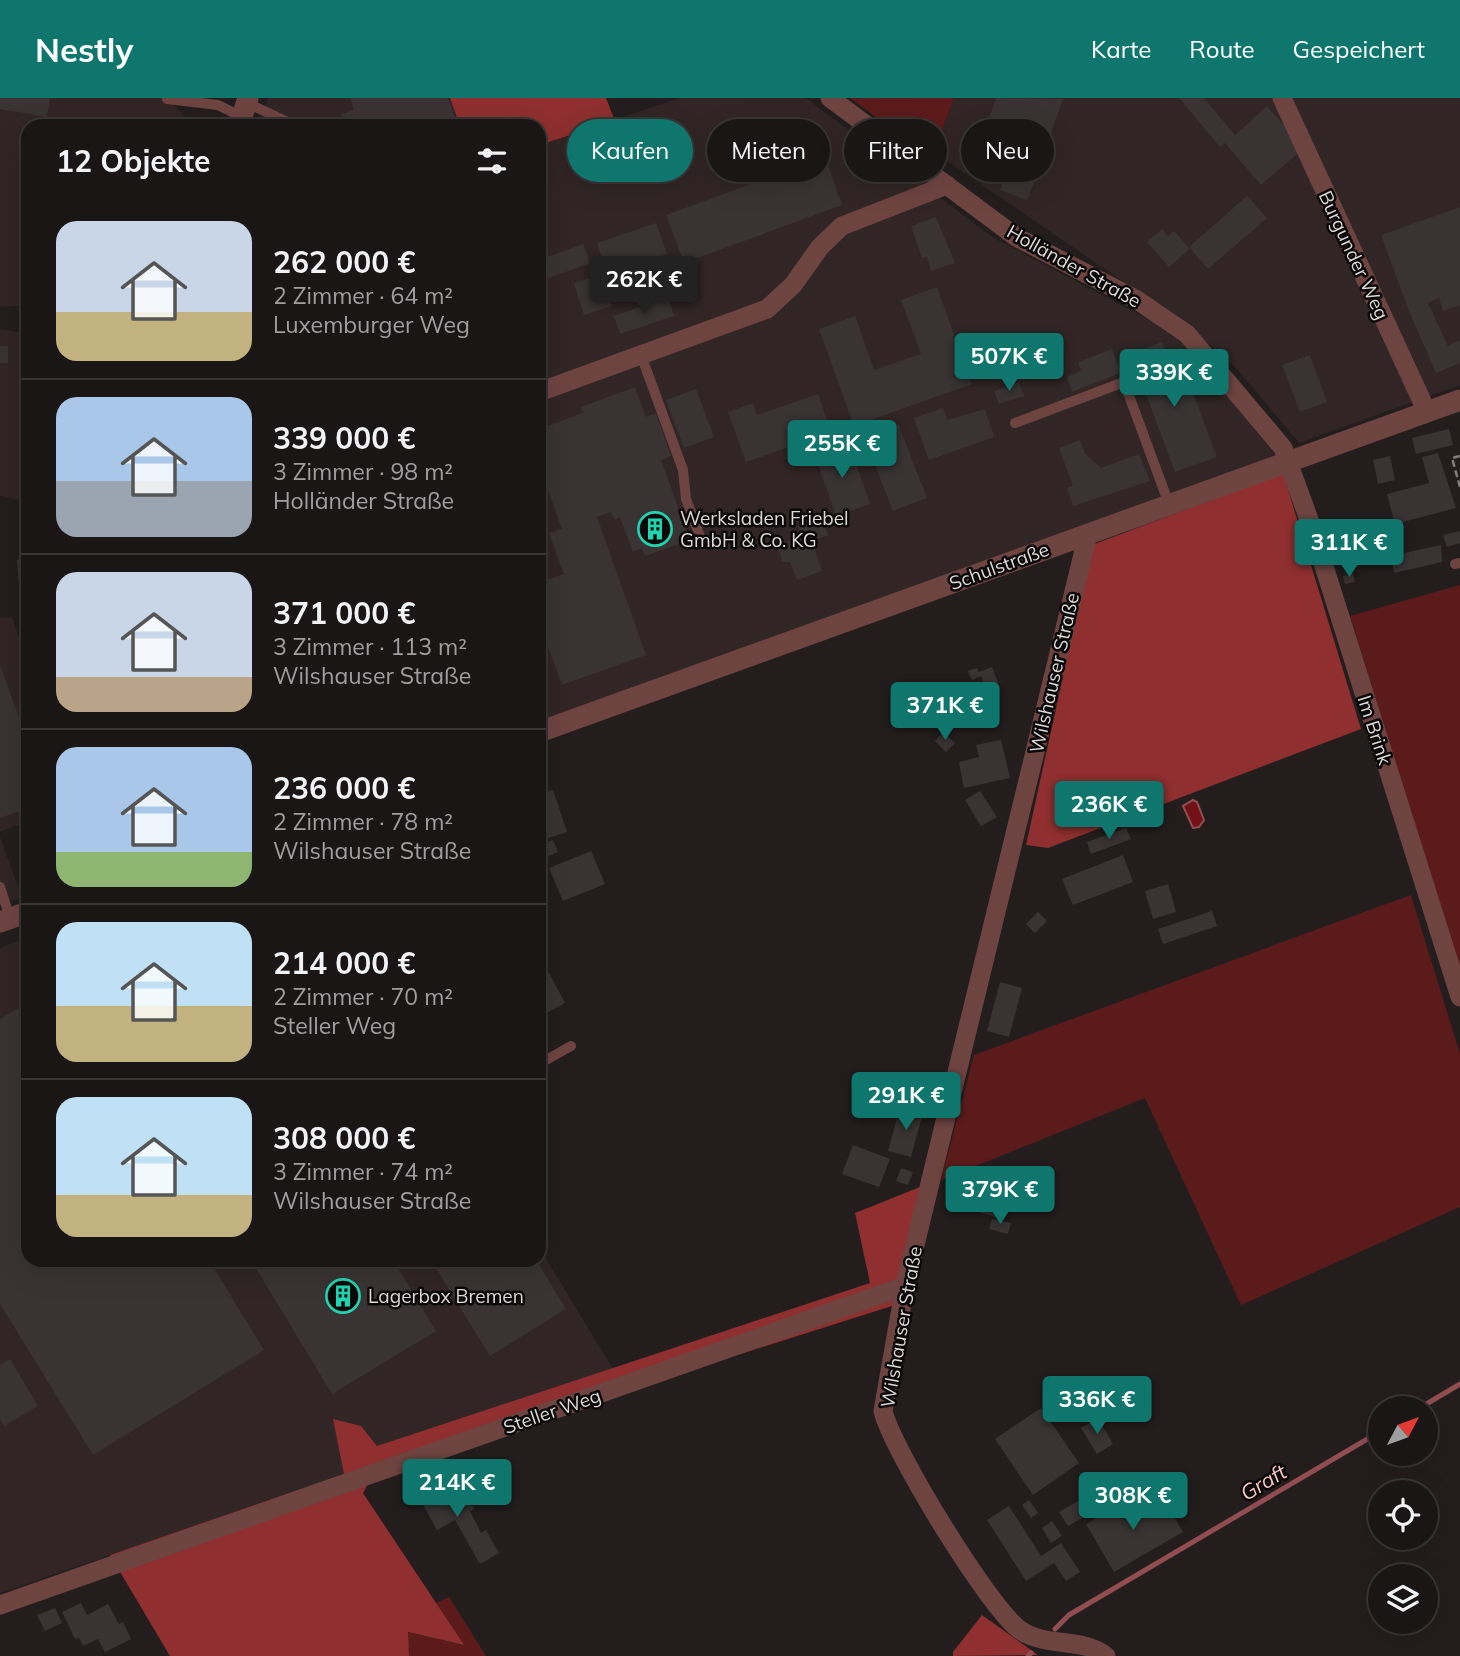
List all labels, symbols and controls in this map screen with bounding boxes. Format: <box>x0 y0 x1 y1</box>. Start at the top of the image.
text: Nestly <box>35 29 133 70</box>
text: Karte <box>1091 34 1151 64</box>
text: Route <box>1189 34 1255 64</box>
text: Gespeichert <box>1293 34 1425 64</box>
chip: Kaufen <box>567 119 693 182</box>
chip: Mieten <box>707 119 830 182</box>
chip: Filter <box>844 119 947 182</box>
chip: Neu <box>961 119 1054 182</box>
text: 12 Objekte <box>56 142 210 180</box>
icon: filters <box>473 142 511 180</box>
street label: Burgunder Weg <box>1314 187 1394 323</box>
street label: Holländer Straße <box>1003 219 1145 313</box>
text: 262 000 € <box>273 243 415 281</box>
icon: home <box>112 249 196 333</box>
pin: 262K € <box>587 256 701 316</box>
text: 262K € <box>606 264 682 293</box>
text: 2 Zimmer · 64 m² <box>273 281 453 310</box>
text: Luxemburger Weg <box>273 310 470 339</box>
pin: 507K € <box>952 334 1066 393</box>
text: 507K € <box>971 341 1047 370</box>
pin: 339K € <box>1117 350 1231 409</box>
text: 339K € <box>1136 357 1212 386</box>
text: 339 000 € <box>273 419 415 457</box>
pin: 255K € <box>785 420 899 480</box>
icon: home <box>112 425 196 509</box>
text: 255K € <box>804 428 880 457</box>
text: 3 Zimmer · 98 m² <box>273 457 453 486</box>
text: Holländer Straße <box>273 486 454 515</box>
place label: Werksladen Friebel GmbH & Co. KG <box>680 506 849 552</box>
building icon: Werksladen Friebel GmbH & Co. KG <box>636 510 674 548</box>
pin: 311K € <box>1292 519 1406 579</box>
text: 311K € <box>1311 527 1387 556</box>
street label: Schulstraße <box>946 537 1052 595</box>
street label: Wilshauser Straße <box>1024 591 1084 755</box>
text: 371 000 € <box>273 594 415 632</box>
icon: home <box>112 600 196 684</box>
text: 3 Zimmer · 113 m² <box>273 632 467 661</box>
text: Wilshauser Straße <box>273 661 471 690</box>
pin: 371K € <box>888 682 1002 742</box>
text: 371K € <box>907 690 983 719</box>
street label: Im Brink <box>1352 692 1398 768</box>
text: 236 000 € <box>273 769 415 807</box>
icon: home <box>112 775 196 859</box>
pin: 236K € <box>1052 782 1166 841</box>
text: 236K € <box>1071 789 1147 818</box>
text: 2 Zimmer · 78 m² <box>273 807 453 836</box>
text: Wilshauser Straße <box>273 836 471 865</box>
text: 214 000 € <box>273 944 415 982</box>
icon: home <box>112 950 196 1034</box>
text: 2 Zimmer · 70 m² <box>273 982 453 1011</box>
text: Steller Weg <box>273 1011 396 1040</box>
pin: 291K € <box>849 1072 963 1132</box>
text: 291K € <box>868 1080 944 1109</box>
text: 308 000 € <box>273 1119 415 1157</box>
icon: home <box>112 1125 196 1209</box>
text: 3 Zimmer · 74 m² <box>273 1157 453 1186</box>
pin: 379K € <box>943 1166 1057 1226</box>
text: 379K € <box>962 1174 1038 1203</box>
text: Wilshauser Straße <box>273 1186 471 1215</box>
street label: Wilshauser Straße <box>875 1244 927 1410</box>
building icon: Lagerbox Bremen <box>324 1277 362 1315</box>
place label: Lagerbox Bremen <box>368 1284 524 1308</box>
pin: 336K € <box>1040 1376 1154 1436</box>
street label: Steller Weg <box>500 1383 604 1439</box>
text: 336K € <box>1059 1384 1135 1413</box>
north arrow <box>1368 1396 1438 1466</box>
map controls <box>1368 1396 1438 1634</box>
water label: Graft <box>1235 1458 1291 1506</box>
pin: 214K € <box>400 1460 514 1519</box>
text: 214K € <box>419 1467 495 1496</box>
pin: 308K € <box>1076 1472 1190 1532</box>
text: 308K € <box>1095 1480 1171 1509</box>
button: locate <box>1368 1480 1438 1550</box>
button: layers <box>1368 1564 1438 1634</box>

